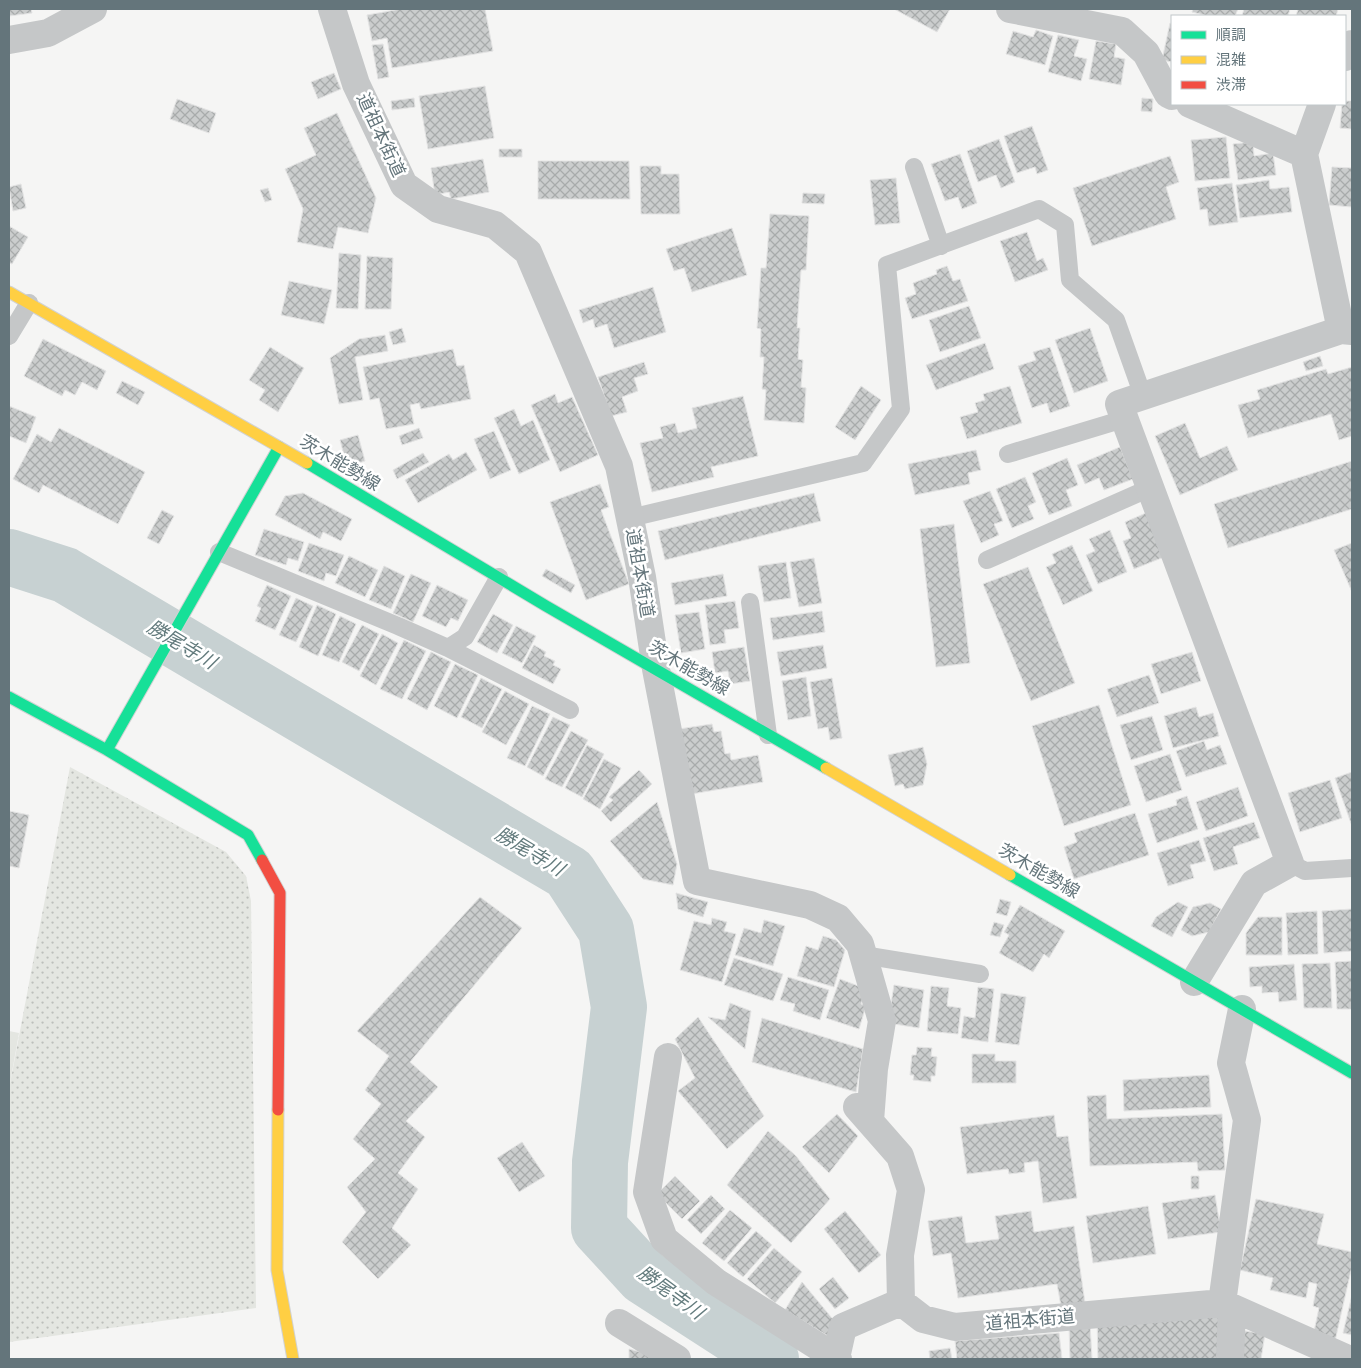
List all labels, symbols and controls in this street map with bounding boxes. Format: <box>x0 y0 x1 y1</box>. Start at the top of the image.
legend <box>1171 15 1346 105</box>
text: 順調 <box>1216 26 1246 44</box>
text: 混雑 <box>1216 51 1246 69</box>
text: 渋滞 <box>1216 76 1246 94</box>
street label: 道祖本街道 <box>353 90 410 180</box>
street label: 茨木能勢線 <box>296 430 384 495</box>
street label: 道祖本街道 <box>622 527 659 619</box>
water label: 勝尾寺川 <box>143 615 222 675</box>
street label: 茨木能勢線 <box>645 636 733 699</box>
water label: 勝尾寺川 <box>491 822 570 882</box>
street label: 茨木能勢線 <box>995 839 1083 902</box>
water label: 勝尾寺川 <box>633 1261 710 1325</box>
street label: 道祖本街道 <box>984 1305 1076 1334</box>

